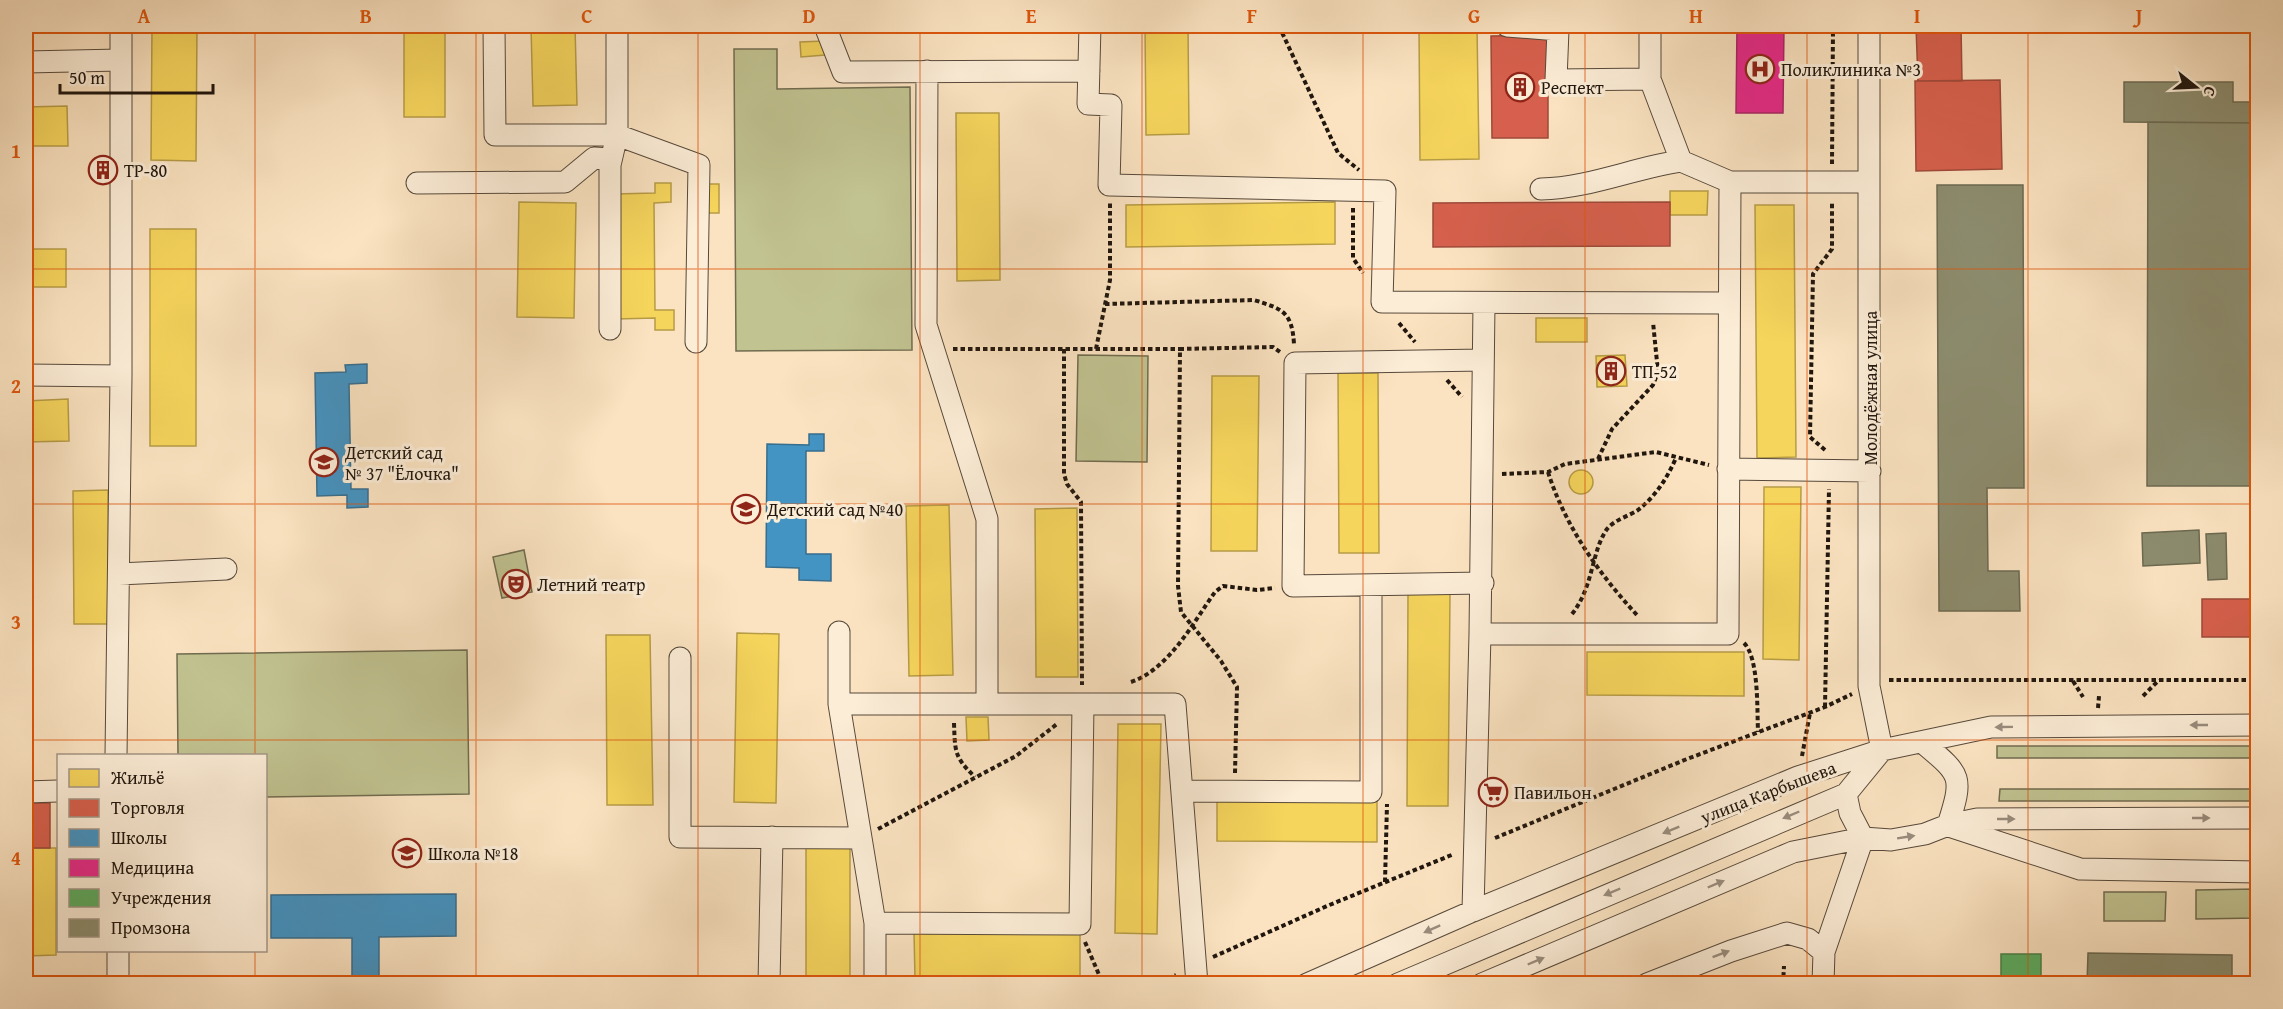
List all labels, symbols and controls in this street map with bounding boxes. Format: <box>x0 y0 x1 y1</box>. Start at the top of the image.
text: A <box>138 1 151 30</box>
text: B <box>360 1 372 30</box>
text: C <box>581 1 593 30</box>
text: D <box>802 1 816 30</box>
text: E <box>1026 1 1037 30</box>
text: F <box>1247 1 1257 30</box>
text: G <box>1468 1 1480 30</box>
text: H <box>1689 1 1703 30</box>
text: I <box>1914 1 1920 30</box>
text: J <box>2133 1 2143 30</box>
hospital icon: Поликлиника №3 <box>1744 53 1776 85</box>
place label: Поликлиника №3 <box>1781 56 1921 83</box>
scale bar <box>60 57 213 95</box>
north arrow <box>2166 57 2226 117</box>
text: 50 m <box>69 64 105 91</box>
building icon: Респект <box>1504 71 1536 103</box>
place label: Респект <box>1541 74 1604 101</box>
text: С <box>2197 84 2223 100</box>
text: 1 <box>11 136 21 165</box>
building icon: ТР-80 <box>87 154 119 186</box>
place label: ТР-80 <box>124 157 168 184</box>
street label: Молодёжная улица <box>1857 310 1884 465</box>
building icon: ТП-52 <box>1595 355 1627 387</box>
place label: ТП-52 <box>1632 358 1677 385</box>
text: 2 <box>11 371 21 400</box>
place label: Детский сад № 37 "Ёлочка" <box>344 439 459 487</box>
school or university icon: Детский сад № 37 "Ёлочка" <box>308 446 340 478</box>
school or university icon: Детский сад №40 <box>730 493 762 525</box>
place label: Детский сад №40 <box>766 496 903 523</box>
theatre icon: Летний театр <box>500 568 532 600</box>
place label: Летний театр <box>537 571 646 598</box>
text: 3 <box>11 607 21 636</box>
one-way arrow <box>2190 720 2209 730</box>
one-way arrow <box>1995 722 2014 732</box>
legend <box>57 754 267 952</box>
street label: улица Карбышева <box>1695 754 1840 831</box>
text: Жильё <box>110 764 165 791</box>
supermarket icon: Павильон <box>1477 776 1509 808</box>
place label: Павильон <box>1514 779 1592 806</box>
text: Торговля <box>111 794 185 821</box>
one-way arrow <box>1782 810 1800 820</box>
one-way arrow <box>1996 814 2015 824</box>
one-way arrow <box>2191 814 2210 823</box>
text: Школы <box>111 824 168 851</box>
one-way arrow <box>1661 825 1679 835</box>
one-way arrow <box>1897 833 1916 842</box>
school or university icon: Школа №18 <box>391 837 423 869</box>
place label: Школа №18 <box>428 840 518 867</box>
text: 4 <box>11 843 21 872</box>
text: Медицина <box>111 854 194 881</box>
one-way arrow <box>1707 880 1724 889</box>
text: Учреждения <box>111 884 211 911</box>
one-way arrow <box>1603 888 1621 897</box>
text: Промзона <box>111 914 191 941</box>
one-way arrow <box>1423 924 1441 934</box>
one-way arrow <box>1713 949 1731 959</box>
one-way arrow <box>1528 956 1546 966</box>

